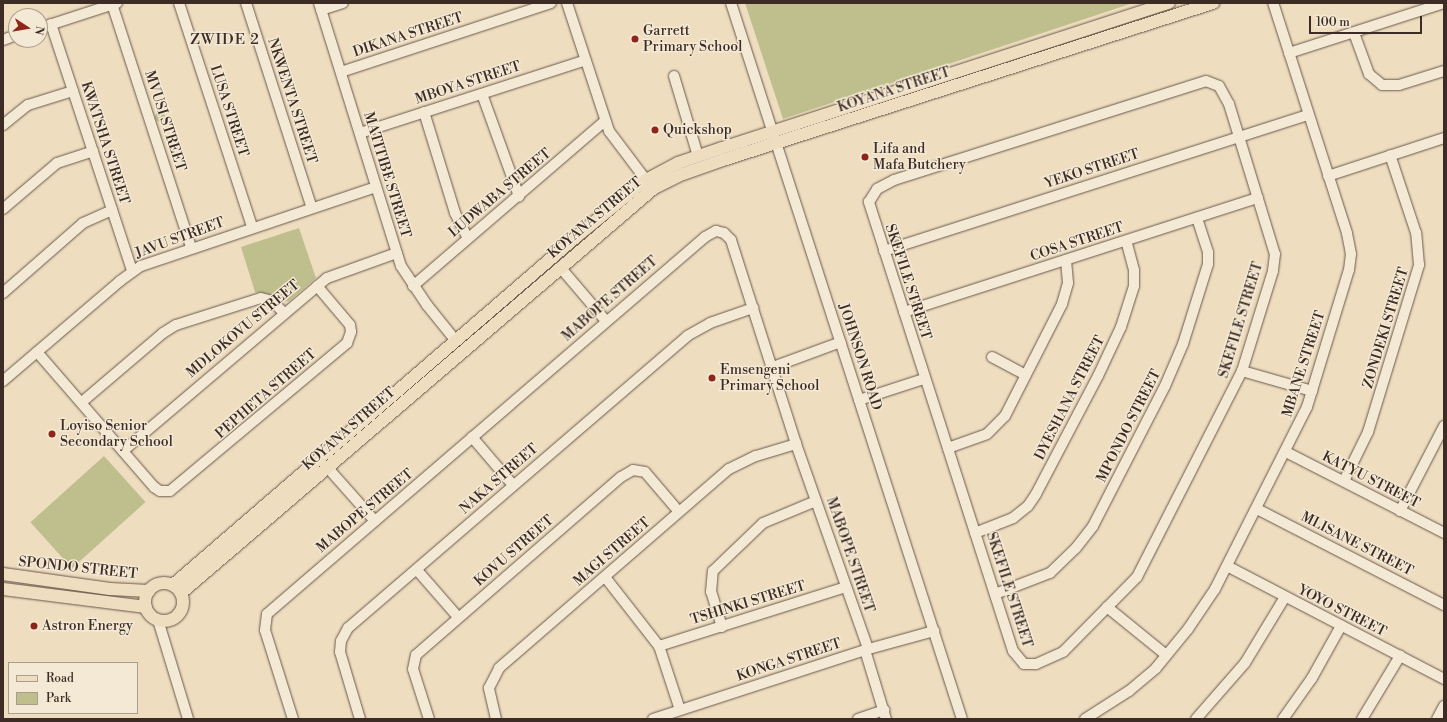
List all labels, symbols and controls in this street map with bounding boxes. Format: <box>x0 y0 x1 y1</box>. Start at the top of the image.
north arrow <box>8 8 48 48</box>
scale bar <box>1311 8 1424 34</box>
street label: DIKANA STREET <box>351 9 465 61</box>
text: 100 m <box>1316 15 1350 30</box>
place label: Garrett Primary School <box>643 23 742 56</box>
text: N <box>31 25 47 36</box>
district label: ZWIDE 2 <box>190 31 260 49</box>
marker: Garrett Primary School <box>630 34 640 44</box>
street label: NKWENTA STREET <box>264 36 320 166</box>
street label: MBOYA STREET <box>413 58 523 108</box>
street label: LUSA STREET <box>206 63 252 159</box>
street label: KOYANA STREET <box>835 64 953 116</box>
street label: MVUSI STREET <box>141 68 189 174</box>
street label: KWATSHA STREET <box>77 79 133 207</box>
street label: MATITIBE STREET <box>360 110 414 240</box>
place label: Quickshop <box>663 122 732 138</box>
marker: Quickshop <box>650 125 660 135</box>
place label: Lifa and Mafa Butchery <box>873 141 966 174</box>
street label: LUDWABA STREET <box>445 145 555 241</box>
street label: YEKO STREET <box>1042 146 1142 192</box>
marker: Lifa and Mafa Butchery <box>860 152 870 162</box>
street label: KOYANA STREET <box>545 174 645 262</box>
street label: JAVU STREET <box>133 214 227 262</box>
street label: COSA STREET <box>1028 219 1126 265</box>
street label: SKEFILE STREET <box>881 222 935 342</box>
street label: MABOPE STREET <box>559 253 661 345</box>
street label: SKEFILE STREET <box>1215 260 1267 380</box>
street label: ZONDEKI STREET <box>1360 265 1412 391</box>
street label: MDLOKOVU STREET <box>183 277 303 381</box>
street label: JOHNSON ROAD <box>835 301 885 413</box>
street label: MBANE STREET <box>1279 309 1329 419</box>
street label: DYESHANA STREET <box>1031 333 1109 463</box>
street label: PEPHETA STREET <box>212 346 320 442</box>
place label: Emsengeni Primary School <box>720 362 819 394</box>
street label: MPONDO STREET <box>1093 367 1165 485</box>
marker: Emsengeni Primary School <box>707 373 717 383</box>
street label: KOYANA STREET <box>299 384 399 474</box>
place label: Loyiso Senior Secondary School <box>60 418 173 450</box>
marker: Loyiso Senior Secondary School <box>47 429 57 439</box>
street label: NAKA STREET <box>456 440 542 518</box>
street label: KATYU STREET <box>1319 448 1423 512</box>
street label: MABOPE STREET <box>313 466 417 556</box>
street label: MABOPE STREET <box>822 495 878 615</box>
street label: MLISANE STREET <box>1298 508 1416 580</box>
street label: KOVU STREET <box>471 512 557 590</box>
street label: MAGI STREET <box>570 514 654 590</box>
street label: SKEFILE STREET <box>982 530 1036 650</box>
street label: SPONDO STREET <box>17 553 139 583</box>
street label: TSHINKI STREET <box>688 577 808 629</box>
street label: YOYO STREET <box>1295 581 1389 641</box>
place label: Astron Energy <box>42 618 133 634</box>
marker: Astron Energy <box>29 621 39 631</box>
street label: KONGA STREET <box>734 635 844 685</box>
legend <box>8 662 138 714</box>
text: Road <box>46 671 74 686</box>
text: Park <box>46 691 71 706</box>

